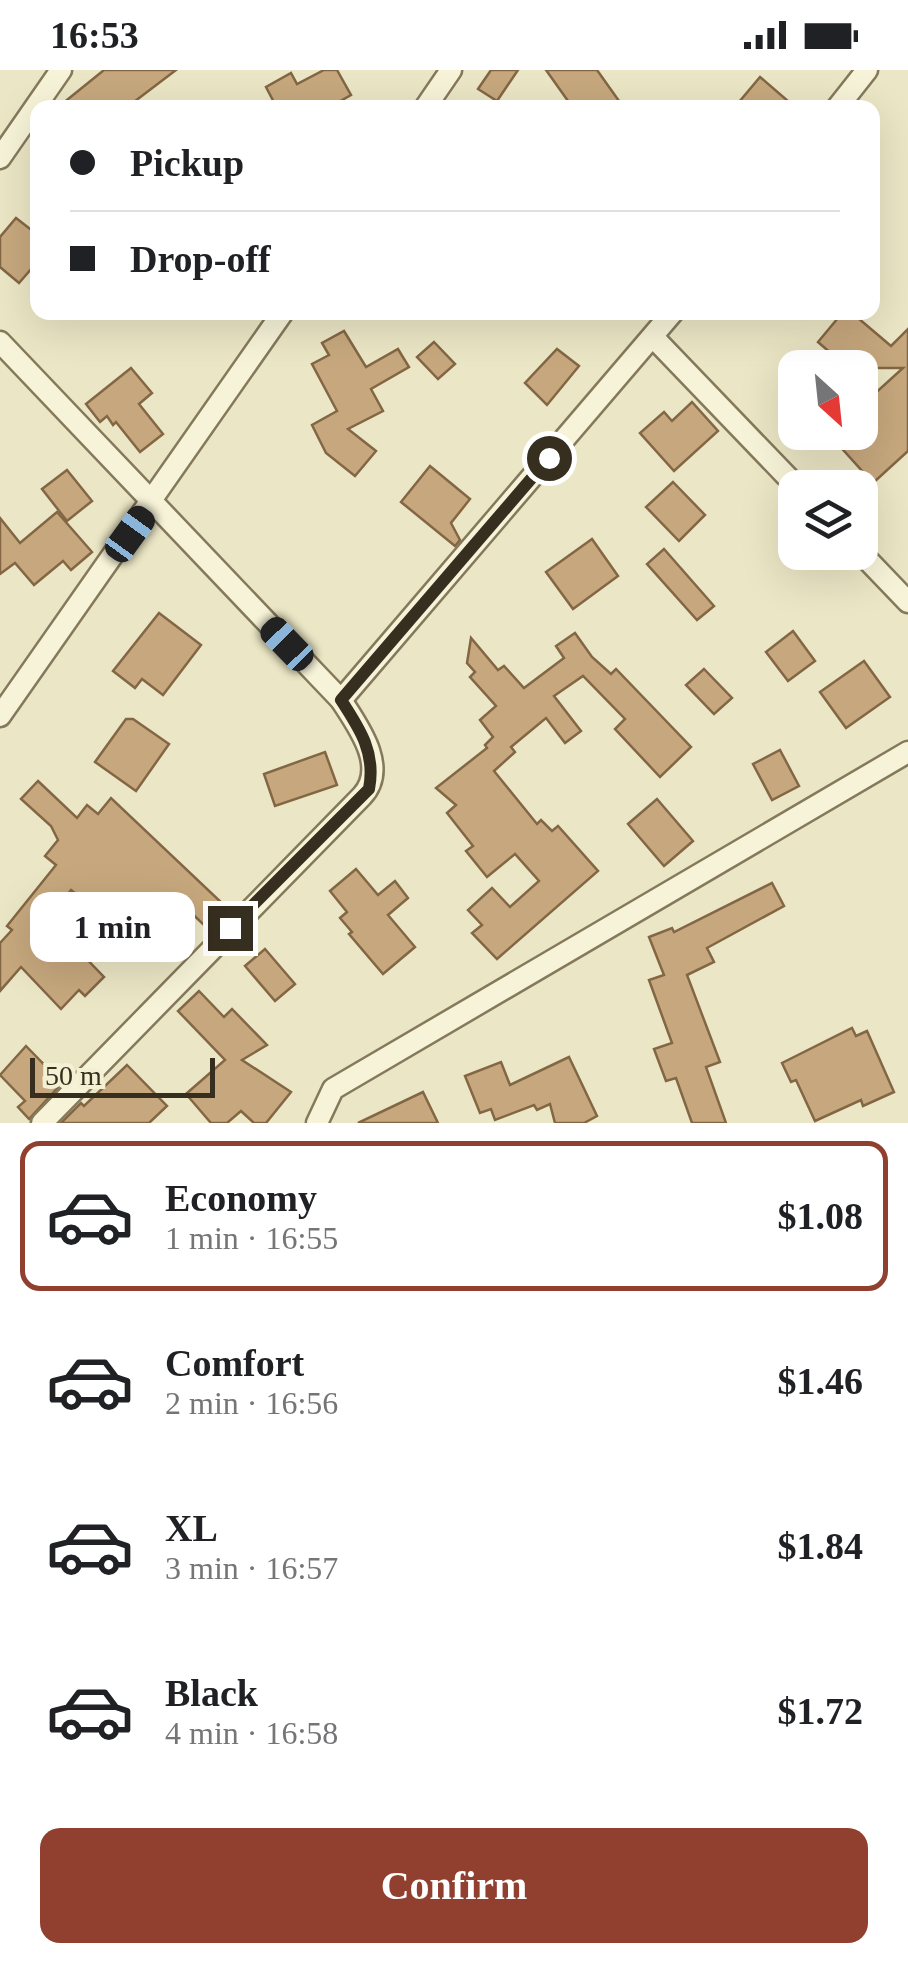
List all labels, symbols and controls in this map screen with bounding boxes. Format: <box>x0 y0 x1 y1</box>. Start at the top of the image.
text: 16:53 <box>50 14 139 56</box>
text: Pickup <box>130 142 244 184</box>
text: Drop-off <box>130 238 271 280</box>
north arrow <box>778 350 878 450</box>
map controls <box>778 350 878 570</box>
route start <box>527 436 572 481</box>
button: layers <box>778 470 878 570</box>
car <box>100 501 160 567</box>
car <box>255 612 319 676</box>
callout: 1 min <box>30 893 195 963</box>
route end <box>208 906 253 951</box>
text: 1 min <box>74 909 151 945</box>
scale bar <box>30 1053 215 1098</box>
text: 50 m <box>45 1060 102 1091</box>
icon: car <box>45 1171 135 1261</box>
text: Economy <box>165 1177 317 1219</box>
text: $1.08 <box>778 1195 863 1237</box>
text: 1 min · 16:55 <box>165 1220 338 1256</box>
icon: car <box>45 1336 135 1426</box>
text: Comfort <box>165 1342 304 1384</box>
text: $1.46 <box>778 1360 863 1402</box>
text: 2 min · 16:56 <box>165 1385 338 1421</box>
icon: car <box>45 1501 135 1591</box>
text: XL <box>165 1507 218 1549</box>
text: $1.84 <box>778 1525 863 1567</box>
text: 3 min · 16:57 <box>165 1550 338 1586</box>
icon: car <box>45 1666 135 1756</box>
text: Black <box>165 1672 258 1714</box>
text: $1.72 <box>778 1690 863 1732</box>
text: 4 min · 16:58 <box>165 1715 338 1751</box>
button: Confirm <box>40 1828 868 1943</box>

